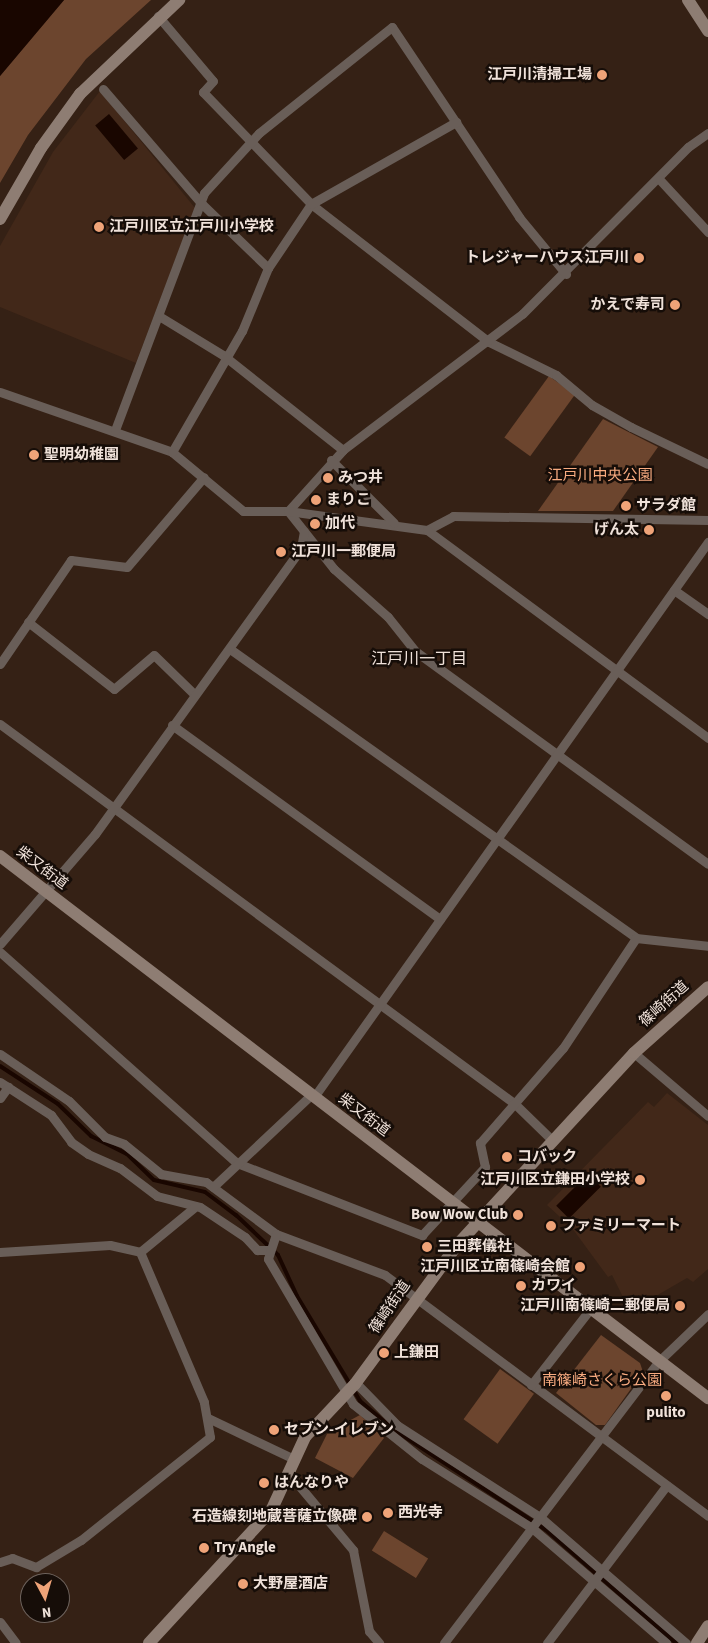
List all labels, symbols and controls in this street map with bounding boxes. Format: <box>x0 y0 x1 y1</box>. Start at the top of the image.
place label: 江戸川清掃工場 <box>487 66 592 84</box>
marker: 江戸川清掃工場 <box>596 69 608 81</box>
place label: 江戸川区立江戸川小学校 <box>109 218 274 236</box>
marker: 江戸川区立江戸川小学校 <box>93 221 105 233</box>
place label: トレジャーハウス江戸川 <box>464 249 629 267</box>
marker: トレジャーハウス江戸川 <box>633 252 645 264</box>
place label: かえで寿司 <box>590 296 665 314</box>
marker: かえで寿司 <box>669 299 681 311</box>
place label: 聖明幼稚園 <box>44 446 119 464</box>
marker: 聖明幼稚園 <box>28 449 40 461</box>
park label: 江戸川中央公園 <box>548 467 652 485</box>
place label: みつ井 <box>338 469 383 487</box>
marker: みつ井 <box>322 472 334 484</box>
place label: まりこ <box>326 491 371 509</box>
marker: まりこ <box>310 494 322 506</box>
place label: サラダ館 <box>636 497 696 515</box>
marker: サラダ館 <box>620 500 632 512</box>
place label: 加代 <box>325 515 355 533</box>
marker: 加代 <box>309 518 321 530</box>
place label: げん太 <box>594 521 639 539</box>
marker: げん太 <box>643 524 655 536</box>
place label: 江戸川一郵便局 <box>291 543 396 561</box>
marker: 江戸川一郵便局 <box>275 546 287 558</box>
district label: 江戸川一丁目 <box>371 649 467 669</box>
street label: 柴又街道 <box>13 843 71 893</box>
street label: 篠崎街道 <box>636 977 692 1031</box>
street label: 柴又街道 <box>335 1090 393 1140</box>
place label: コバック <box>517 1148 577 1166</box>
marker: コバック <box>501 1151 513 1163</box>
place label: 江戸川区立鎌田小学校 <box>480 1171 630 1189</box>
marker: 江戸川区立鎌田小学校 <box>634 1174 646 1186</box>
place label: Bow Wow Club <box>411 1206 508 1224</box>
marker: Bow Wow Club <box>512 1209 524 1221</box>
place label: ファミリーマート <box>561 1217 681 1235</box>
marker: ファミリーマート <box>545 1220 557 1232</box>
place label: 三田葬儀社 <box>437 1238 512 1256</box>
marker: 三田葬儀社 <box>421 1241 433 1253</box>
place label: 江戸川区立南篠崎会館 <box>420 1258 570 1276</box>
marker: 江戸川区立南篠崎会館 <box>574 1261 586 1273</box>
street label: 篠崎街道 <box>366 1277 414 1337</box>
place label: カワイ <box>531 1277 576 1295</box>
marker: カワイ <box>515 1280 527 1292</box>
place label: 江戸川南篠崎二郵便局 <box>520 1297 670 1315</box>
marker: 江戸川南篠崎二郵便局 <box>674 1300 686 1312</box>
place label: 上鎌田 <box>394 1344 439 1362</box>
marker: 上鎌田 <box>378 1347 390 1359</box>
park label: 南篠崎さくら公園 <box>542 1372 662 1390</box>
marker: pulito <box>660 1390 672 1402</box>
place label: pulito <box>646 1404 686 1422</box>
place label: セブン-イレブン <box>284 1421 394 1439</box>
marker: セブン-イレブン <box>268 1424 280 1436</box>
place label: はんなりや <box>274 1474 349 1492</box>
marker: はんなりや <box>258 1477 270 1489</box>
place label: 西光寺 <box>398 1504 443 1522</box>
marker: 西光寺 <box>382 1507 394 1519</box>
place label: 石造線刻地蔵菩薩立像碑 <box>192 1508 357 1526</box>
marker: 石造線刻地蔵菩薩立像碑 <box>361 1511 373 1523</box>
place label: Try Angle <box>214 1539 276 1557</box>
marker: Try Angle <box>198 1542 210 1554</box>
north arrow <box>20 1573 70 1623</box>
place label: 大野屋酒店 <box>253 1575 328 1593</box>
marker: 大野屋酒店 <box>237 1578 249 1590</box>
text: N <box>41 1601 52 1622</box>

